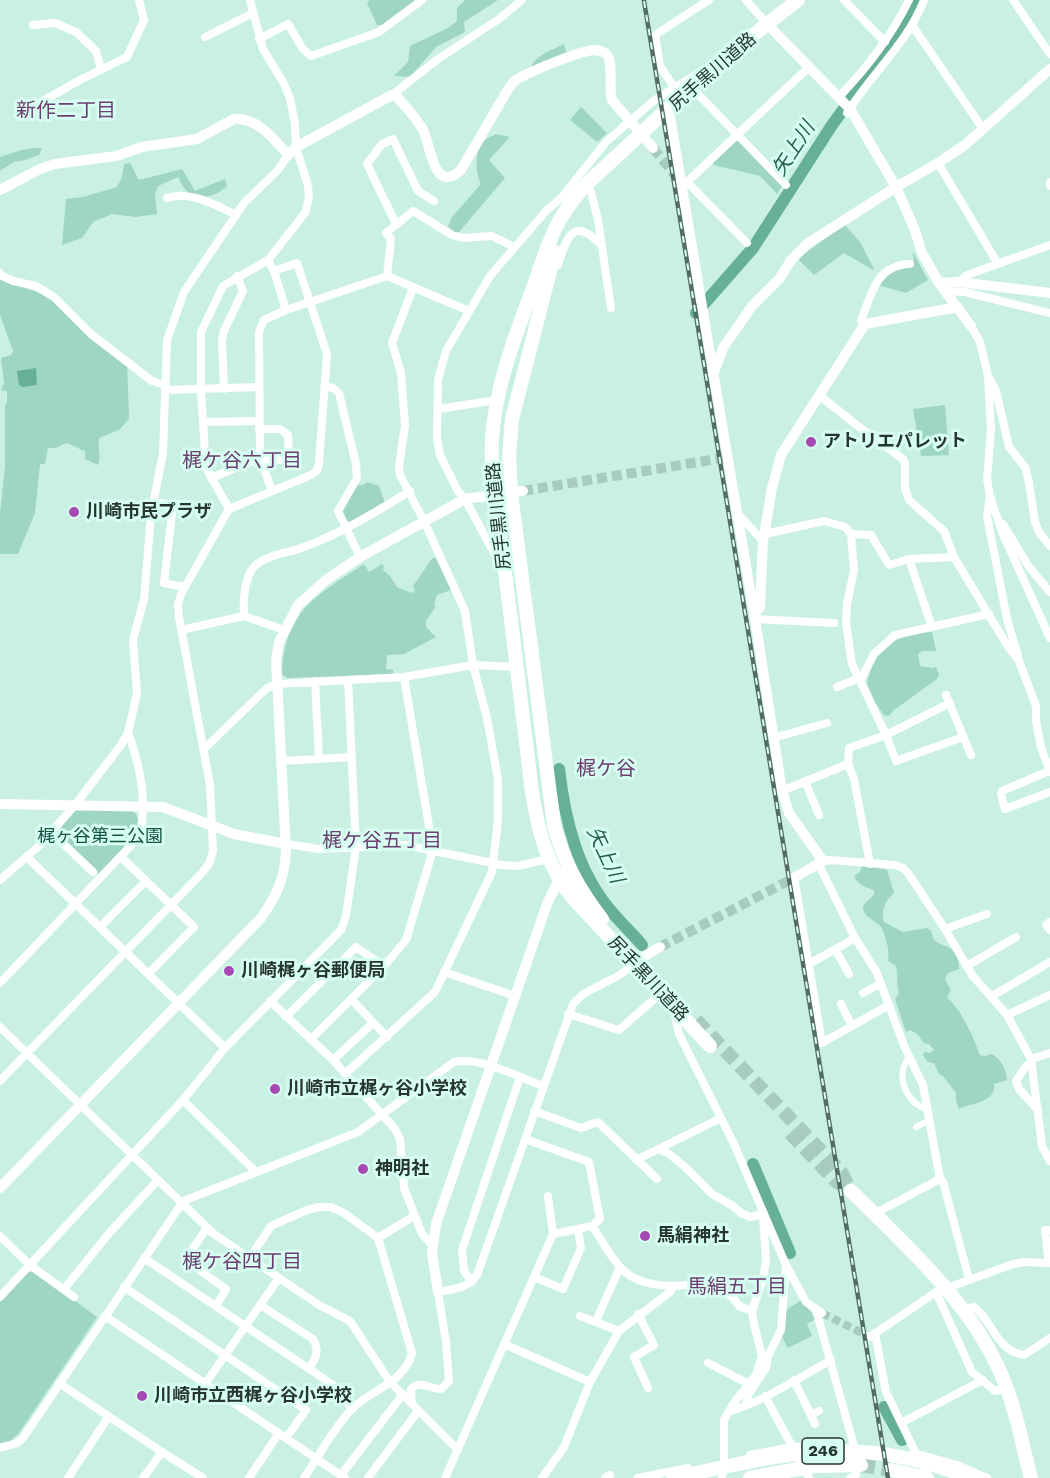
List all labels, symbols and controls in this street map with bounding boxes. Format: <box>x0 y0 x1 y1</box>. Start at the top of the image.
street label: 尻手黒川道路 <box>665 28 761 116</box>
district label: 新作二丁目 <box>16 99 116 123</box>
water label: 矢上川 <box>768 117 820 181</box>
place label: アトリエパレット <box>823 431 967 453</box>
marker: アトリエパレット <box>804 435 818 449</box>
district label: 梶ケ谷六丁目 <box>182 449 302 473</box>
street label: 尻手黒川道路 <box>483 461 515 571</box>
place label: 川崎市民プラザ <box>86 501 212 523</box>
marker: 川崎市民プラザ <box>67 505 81 519</box>
district label: 梶ケ谷 <box>576 757 636 781</box>
water label: 矢上川 <box>581 823 629 887</box>
park label: 梶ヶ谷第三公園 <box>37 826 163 848</box>
district label: 梶ケ谷五丁目 <box>322 829 442 853</box>
street label: 尻手黒川道路 <box>603 932 693 1026</box>
place label: 川崎梶ヶ谷郵便局 <box>241 960 385 982</box>
marker: 川崎梶ヶ谷郵便局 <box>222 964 236 978</box>
place label: 川崎市立梶ヶ谷小学校 <box>287 1078 467 1100</box>
marker: 川崎市立梶ヶ谷小学校 <box>268 1082 282 1096</box>
place label: 神明社 <box>375 1158 429 1180</box>
marker: 神明社 <box>356 1162 370 1176</box>
place label: 馬絹神社 <box>657 1225 729 1247</box>
marker: 馬絹神社 <box>638 1229 652 1243</box>
district label: 梶ケ谷四丁目 <box>182 1250 302 1274</box>
district label: 馬絹五丁目 <box>687 1275 787 1299</box>
place label: 川崎市立西梶ヶ谷小学校 <box>154 1385 352 1407</box>
marker: 川崎市立西梶ヶ谷小学校 <box>135 1389 149 1403</box>
road number: 246 <box>802 1438 844 1464</box>

